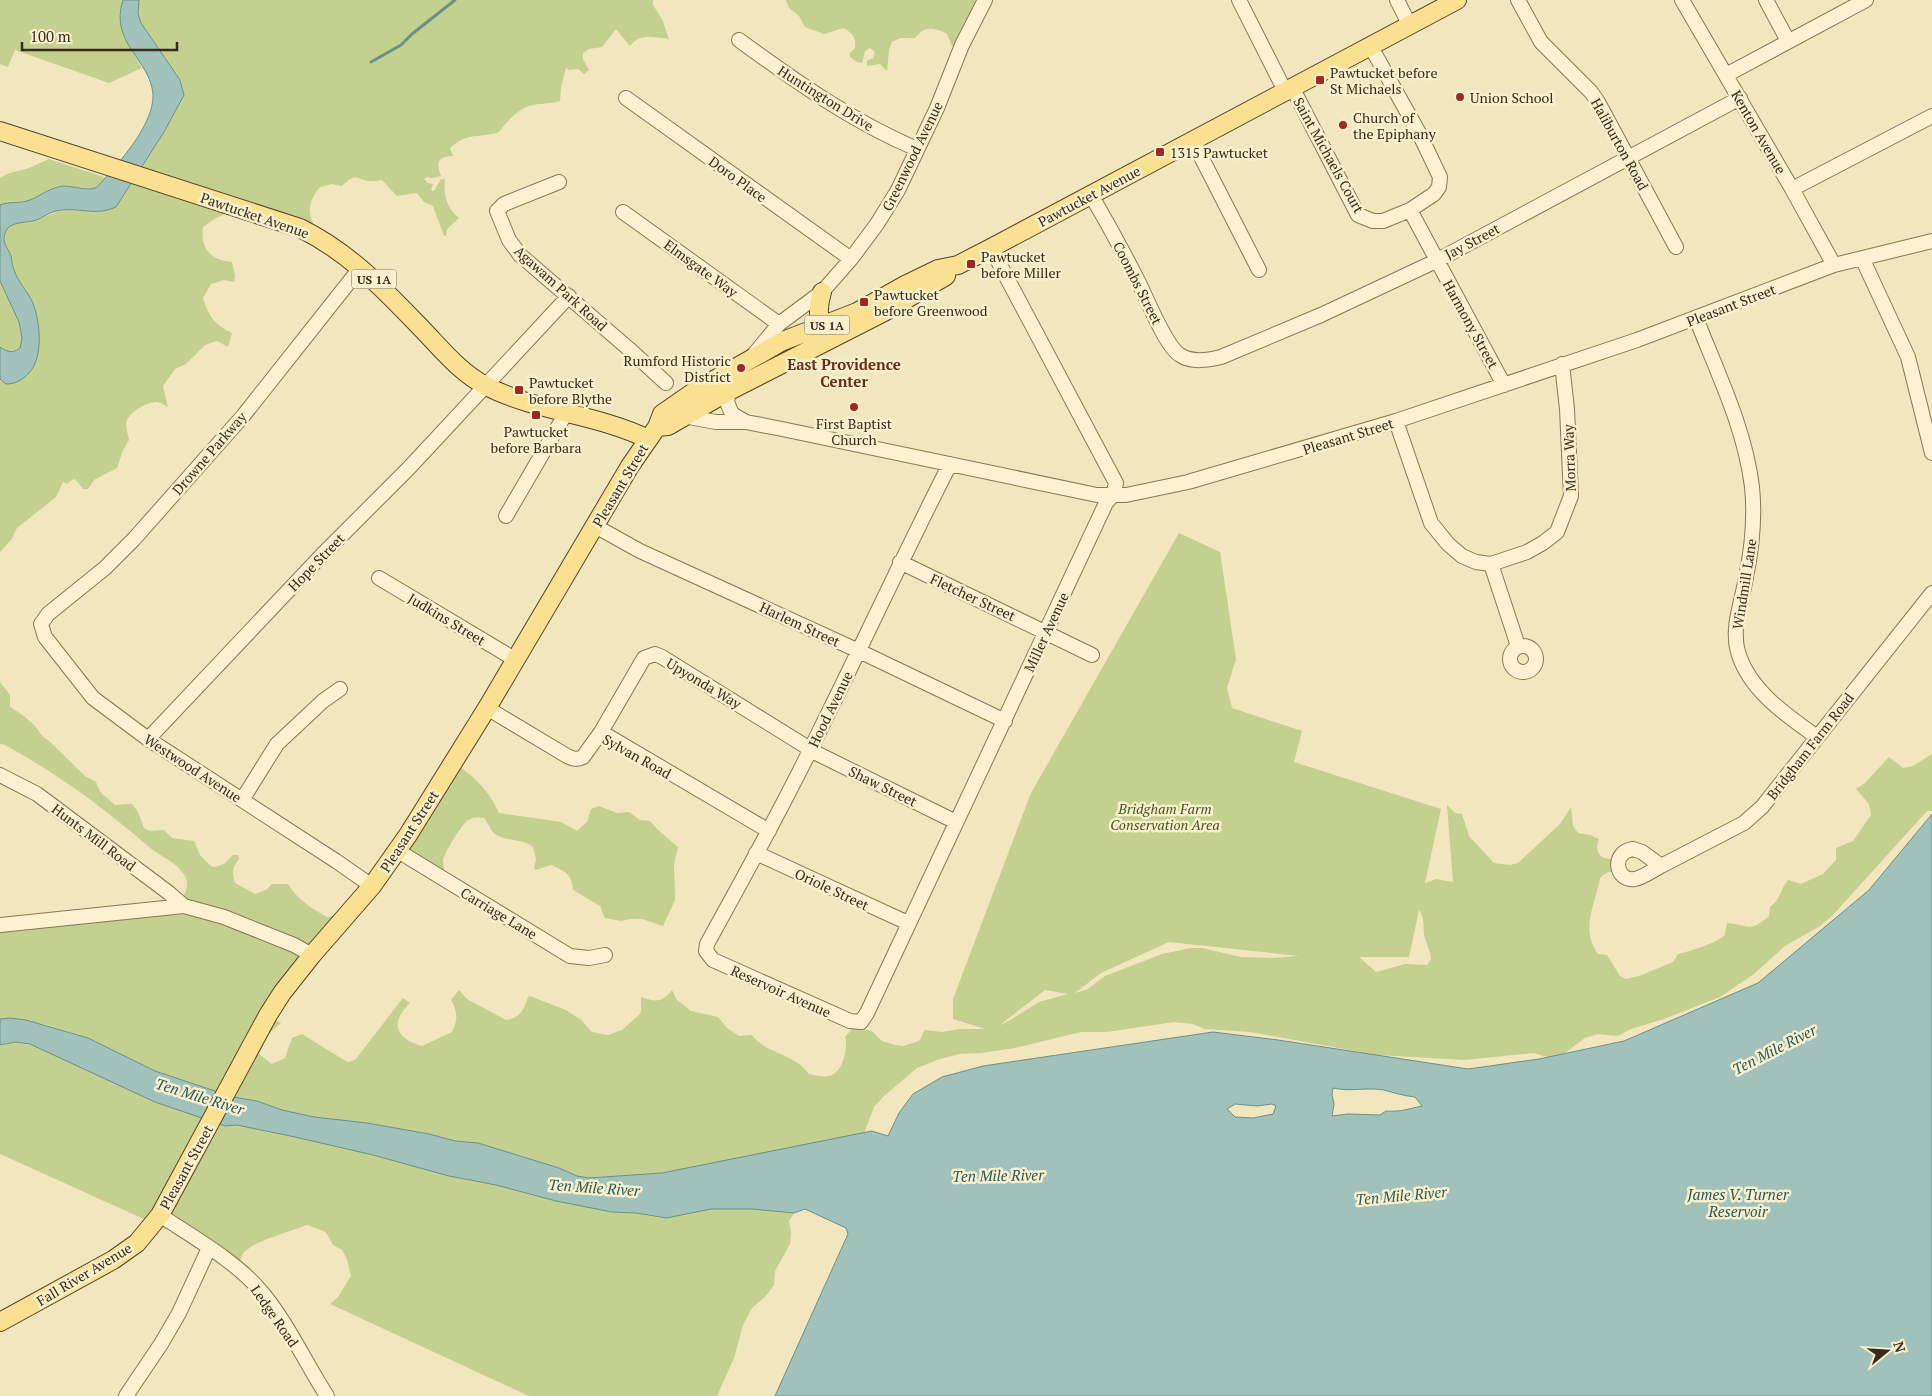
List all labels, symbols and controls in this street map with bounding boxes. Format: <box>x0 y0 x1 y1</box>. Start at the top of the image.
scale bar <box>22 20 178 52</box>
text: 100 m <box>30 26 71 46</box>
street label: Huntington Drive <box>774 61 878 135</box>
place label: Pawtucket before St Michaels <box>1330 63 1437 98</box>
marker: Pawtucket before St Michaels <box>1314 74 1326 86</box>
street label: Kenton Avenue <box>1727 87 1791 177</box>
place label: Union School <box>1470 88 1553 107</box>
marker: Union School <box>1454 91 1466 103</box>
street label: Saint Michaels Court <box>1289 94 1369 217</box>
street label: Haliburton Road <box>1587 95 1653 194</box>
street label: Greenwood Avenue <box>877 98 947 214</box>
place label: Church of the Epiphany <box>1353 108 1437 143</box>
marker: Church of the Epiphany <box>1337 119 1349 131</box>
place label: 1315 Pawtucket <box>1170 143 1269 162</box>
marker: 1315 Pawtucket <box>1154 146 1166 158</box>
street label: Doro Place <box>705 152 771 206</box>
street label: Pawtucket Avenue <box>1034 161 1144 231</box>
street label: Pawtucket Avenue <box>198 188 312 242</box>
street label: Jay Street <box>1441 218 1504 263</box>
street label: Elmsgate Way <box>660 235 742 302</box>
street label: Coombs Street <box>1109 238 1167 328</box>
street label: Agawam Park Road <box>510 241 612 335</box>
place label: Pawtucket before Miller <box>981 247 1062 282</box>
marker: Pawtucket before Miller <box>965 258 977 270</box>
road number: US 1A <box>352 270 396 288</box>
street label: Harmony Street <box>1439 276 1504 372</box>
street label: Pleasant Street <box>1684 279 1779 331</box>
place label: Pawtucket before Greenwood <box>874 285 988 320</box>
marker: Pawtucket before Greenwood <box>858 296 870 308</box>
road number: US 1A <box>804 316 850 334</box>
place label: Rumford Historic District <box>624 351 732 386</box>
district label: East Providence Center <box>787 354 901 391</box>
marker: Rumford Historic District <box>735 362 747 374</box>
place label: Pawtucket before Blythe <box>529 373 612 408</box>
marker: Pawtucket before Blythe <box>513 384 525 396</box>
marker: First Baptist Church <box>848 401 860 413</box>
street label: Drowne Parkway <box>168 407 251 499</box>
marker: Pawtucket before Barbara <box>530 409 542 421</box>
street label: Pleasant Street <box>1300 413 1397 459</box>
place label: First Baptist Church <box>816 414 893 449</box>
place label: Pawtucket before Barbara <box>491 422 581 457</box>
street label: Morra Way <box>1558 423 1580 492</box>
street label: Pleasant Street <box>588 439 653 530</box>
street label: Hope Street <box>284 528 349 595</box>
street label: Windmill Lane <box>1727 537 1761 631</box>
street label: Fletcher Street <box>927 569 1019 625</box>
street label: Judkins Street <box>405 588 490 650</box>
street label: Miller Avenue <box>1019 589 1073 675</box>
street label: Harlem Street <box>757 597 844 651</box>
street label: Upyonda Way <box>663 653 746 713</box>
street label: Hood Avenue <box>803 668 857 750</box>
street label: Bridgham Farm Road <box>1762 688 1858 803</box>
street label: Westwood Avenue <box>141 729 245 807</box>
street label: Sylvan Road <box>599 729 675 783</box>
street label: Shaw Street <box>846 761 921 811</box>
street label: Pleasant Street <box>375 786 443 876</box>
street label: Hunts Mill Road <box>48 799 140 875</box>
park label: Bridgham Farm Conservation Area <box>1110 799 1220 834</box>
street label: Oriole Street <box>792 864 873 915</box>
street label: Carriage Lane <box>457 883 541 943</box>
street label: Reservoir Avenue <box>728 960 834 1022</box>
water label: Ten Mile River <box>1729 1019 1820 1079</box>
water label: Ten Mile River <box>153 1073 248 1119</box>
street label: Pleasant Street <box>155 1121 217 1213</box>
water label: Ten Mile River <box>952 1164 1045 1186</box>
water label: Ten Mile River <box>548 1174 642 1200</box>
water label: Ten Mile River <box>1354 1181 1449 1209</box>
water label: James V. Turner Reservoir <box>1687 1184 1790 1221</box>
street label: Fall River Avenue <box>33 1238 135 1310</box>
street label: Ledge Road <box>247 1281 303 1351</box>
north arrow <box>1862 1326 1912 1376</box>
text: N <box>1889 1339 1911 1355</box>

